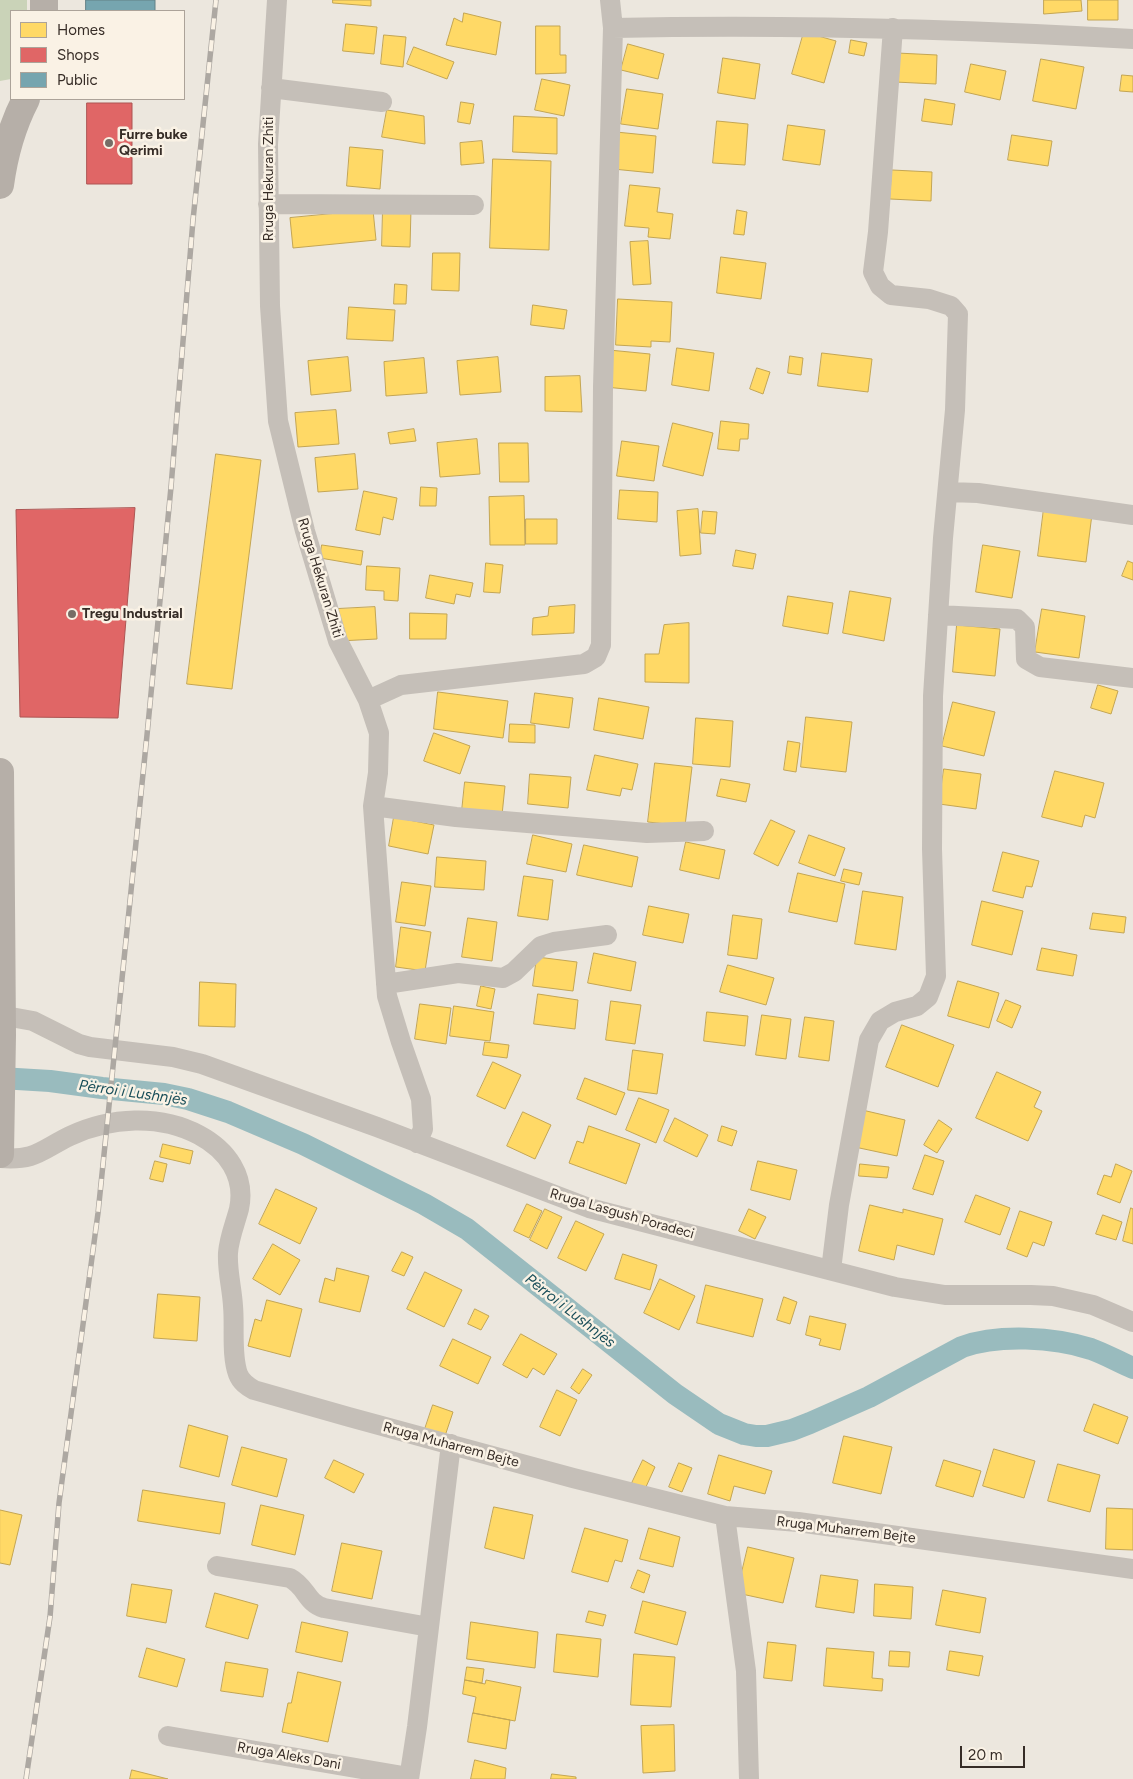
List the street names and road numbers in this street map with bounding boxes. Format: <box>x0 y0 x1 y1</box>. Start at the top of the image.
street label: Rruga Hekuran Zhiti <box>261 117 277 241</box>
street label: Rruga Hekuran Zhiti <box>294 516 346 640</box>
street label: Rruga Lasgush Poradeci <box>548 1185 696 1243</box>
street label: Rruga Muharrem Bejte <box>381 1419 521 1471</box>
street label: Rruga Muharrem Bejte <box>775 1513 917 1547</box>
street label: Rruga Aleks Dani <box>236 1739 342 1773</box>

